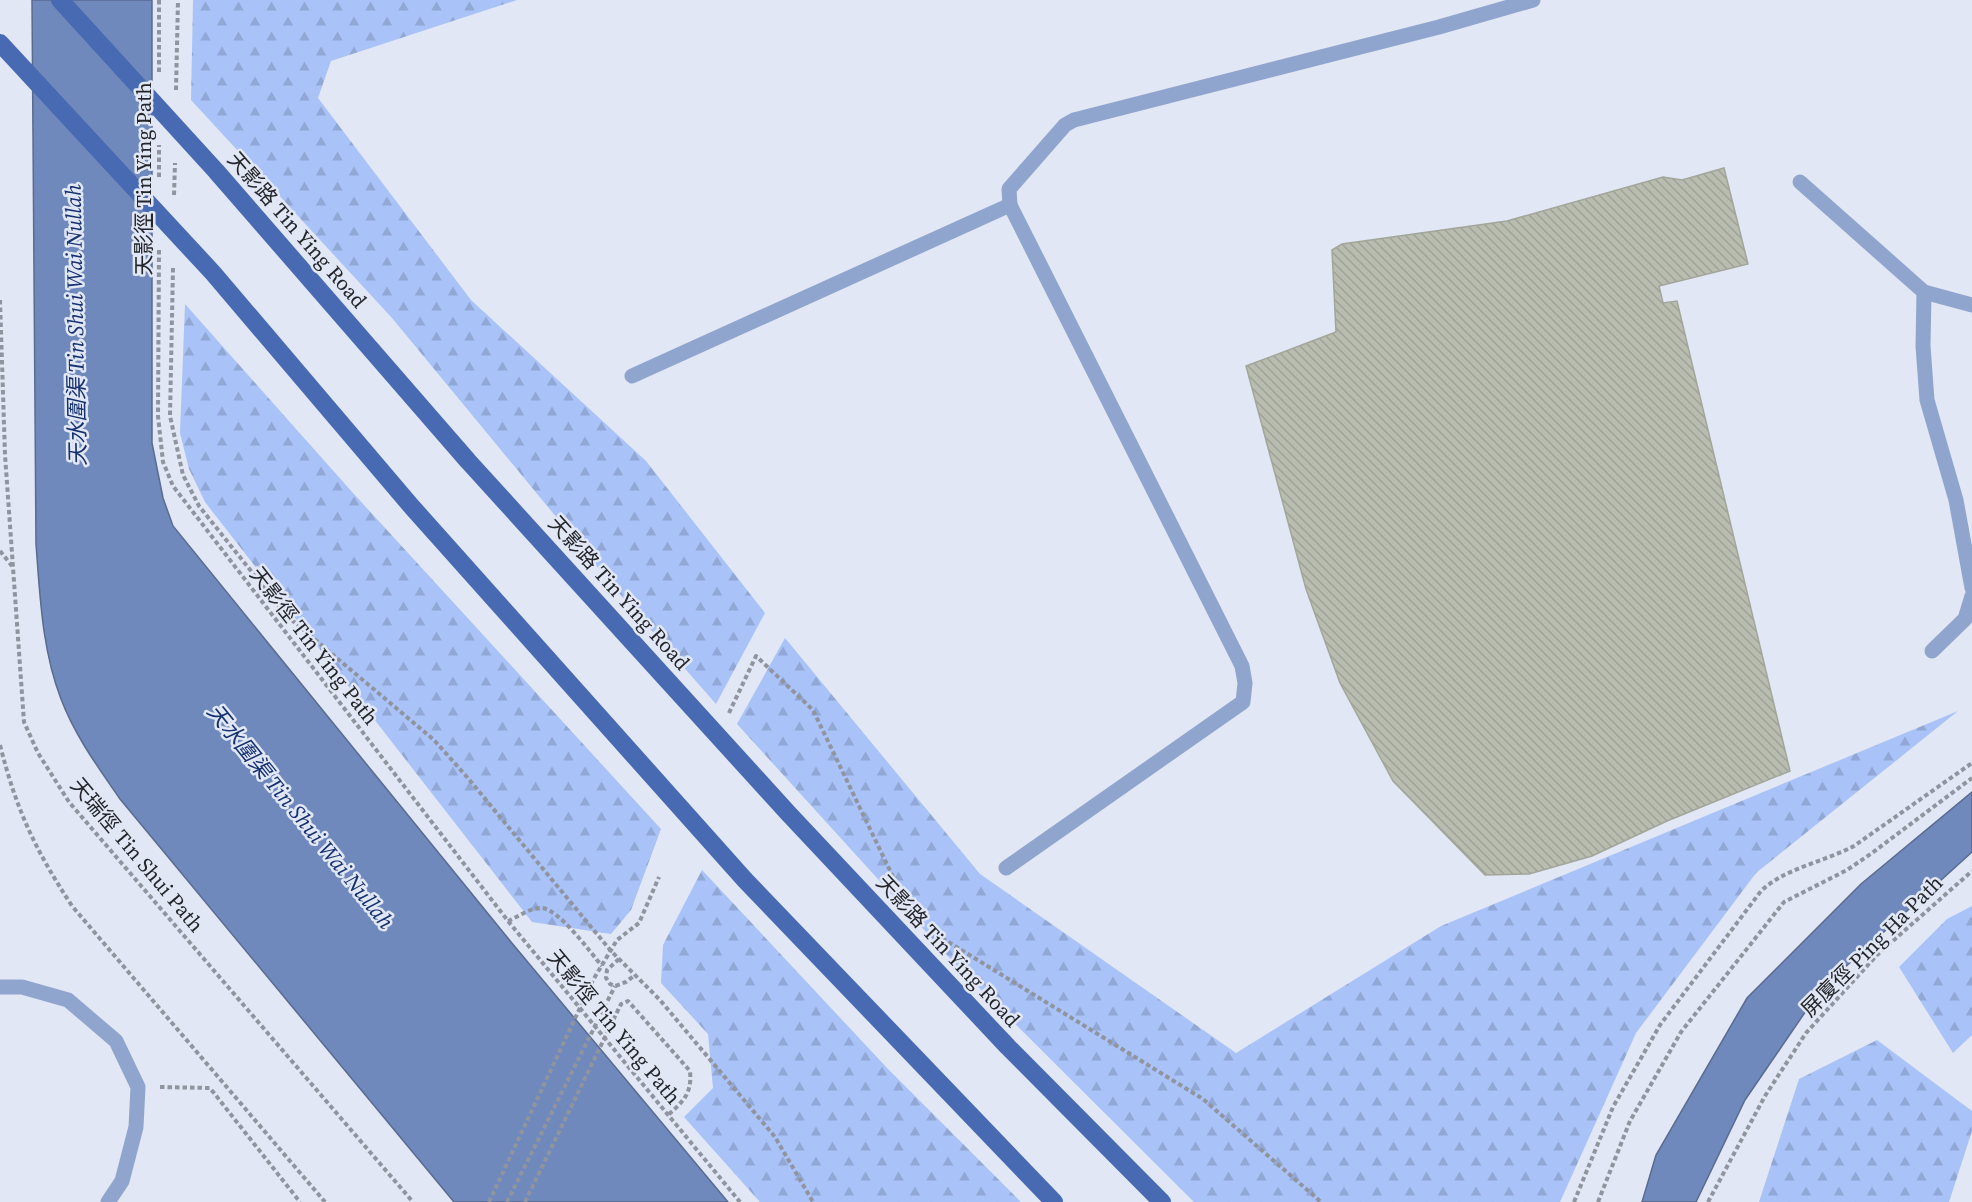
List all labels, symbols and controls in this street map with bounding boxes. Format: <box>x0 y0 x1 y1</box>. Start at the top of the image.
street label: 天影徑 Tin Ying Path <box>129 82 158 276</box>
street label: 天影路 Tin Ying Road <box>221 145 374 314</box>
water label: 天水圍渠 Tin Shui Wai Nullah <box>58 184 92 466</box>
street label: 天影路 Tin Ying Road <box>542 509 697 676</box>
street label: 天影徑 Tin Ying Path <box>243 561 385 731</box>
water label: 天水圍渠 Tin Shui Wai Nullah <box>201 697 401 935</box>
street label: 天瑞徑 Tin Shui Path <box>64 771 211 938</box>
street label: 天影路 Tin Ying Road <box>870 868 1027 1033</box>
street label: 屏廈徑 Ping Ha Path <box>1794 868 1949 1023</box>
street label: 天影徑 Tin Ying Path <box>541 943 688 1110</box>

